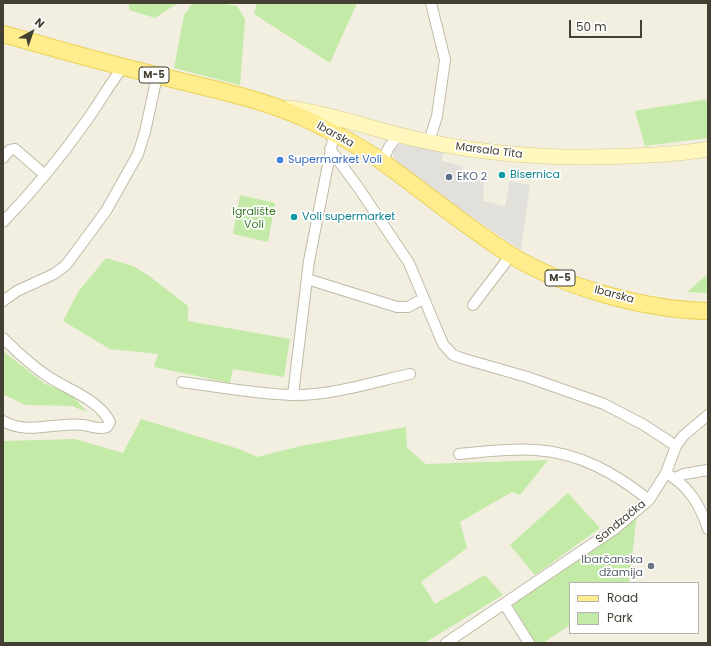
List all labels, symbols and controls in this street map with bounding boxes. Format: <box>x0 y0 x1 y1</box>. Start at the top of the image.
north arrow <box>12 12 52 52</box>
scale bar <box>571 12 644 38</box>
text: N <box>31 14 48 32</box>
text: 50 m <box>576 18 607 35</box>
road number: M-5 <box>139 67 169 83</box>
street label: Ibarska <box>314 119 356 151</box>
street label: Marsala Tita <box>455 140 523 162</box>
place label: Supermarket Voli <box>288 153 382 167</box>
marker: Supermarket Voli <box>275 155 285 165</box>
place label: Bisernica <box>510 168 560 182</box>
place label: EKO 2 <box>457 170 487 184</box>
marker: Bisernica <box>497 170 507 180</box>
marker: EKO 2 <box>444 172 454 182</box>
park label: Igralište Voli <box>232 205 276 231</box>
place label: Voli supermarket <box>302 210 395 224</box>
marker: Voli supermarket <box>289 212 299 222</box>
road number: M-5 <box>545 270 575 286</box>
street label: Ibarska <box>593 283 635 307</box>
street label: Sandzačka <box>593 498 649 546</box>
place label: Ibarčanska džamija <box>581 553 643 579</box>
marker: Ibarčanska džamija <box>646 561 656 571</box>
legend <box>569 582 699 634</box>
text: Road <box>607 589 638 606</box>
text: Park <box>607 609 633 626</box>

